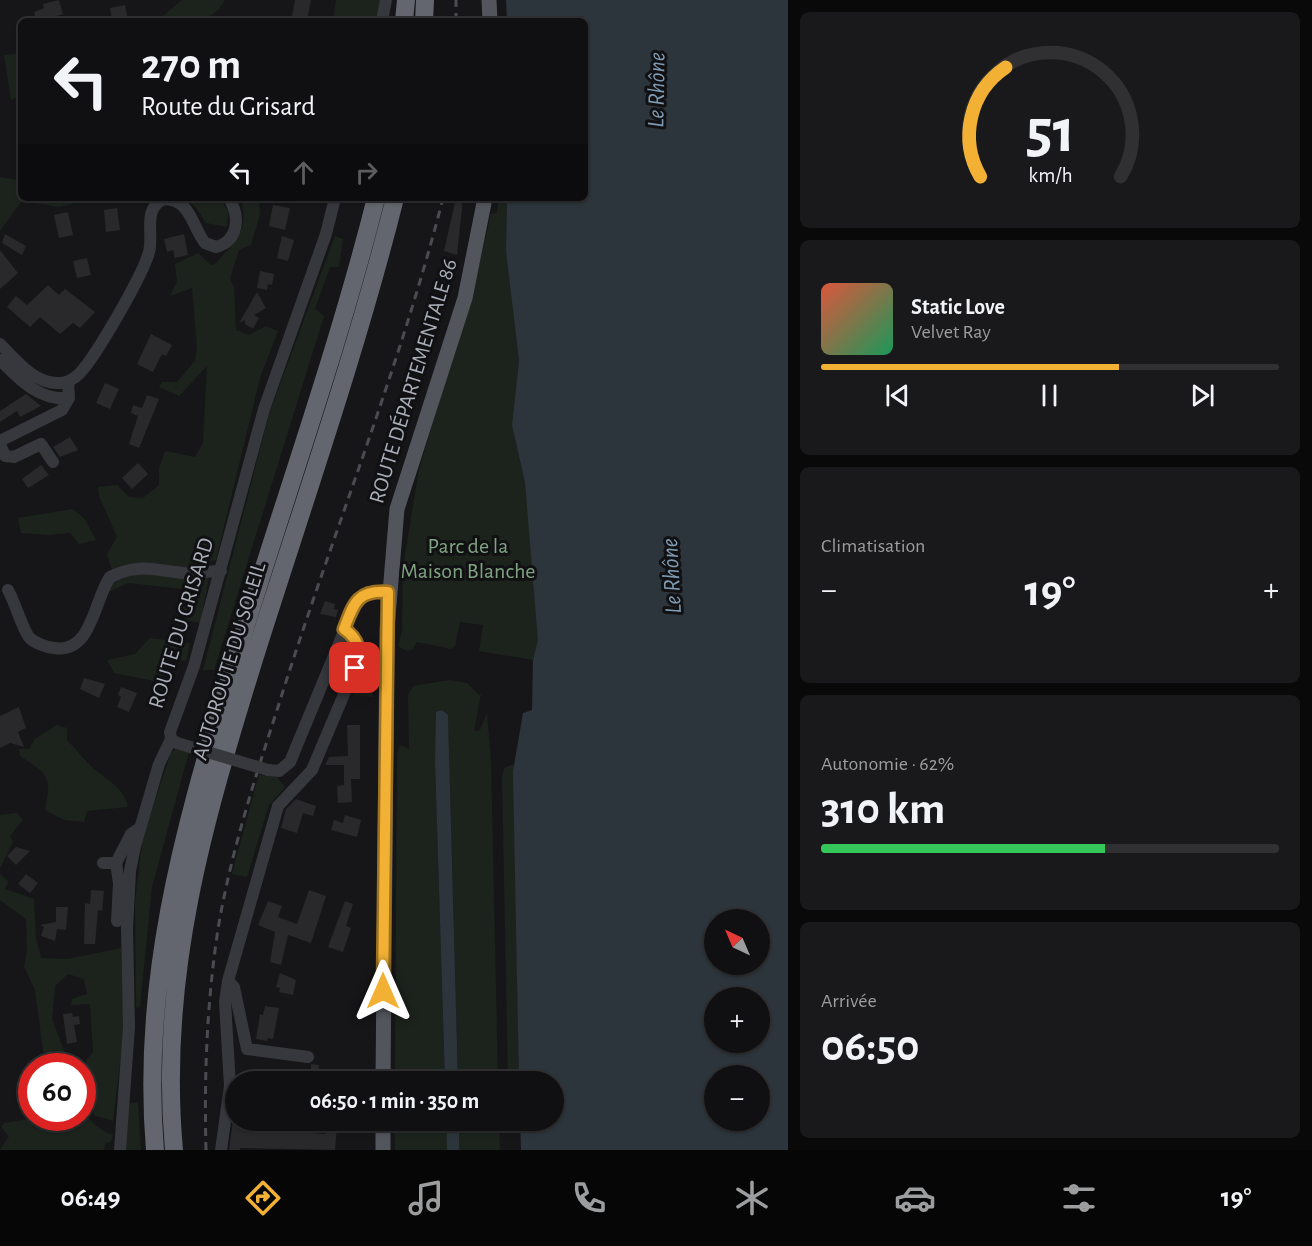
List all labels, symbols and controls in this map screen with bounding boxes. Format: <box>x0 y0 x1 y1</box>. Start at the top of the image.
icon: left <box>42 42 120 120</box>
text: 270 m <box>141 44 241 86</box>
water label: Le Rhône <box>644 52 670 128</box>
text: Route du Grisard <box>141 93 315 120</box>
text: 51 <box>1025 101 1075 163</box>
icon: left <box>224 156 257 189</box>
icon: ahead <box>287 156 320 189</box>
icon: right <box>350 156 383 189</box>
text: km/h <box>1028 165 1072 186</box>
street label: ROUTE DÉPARTEMENTALE 86 <box>364 256 461 506</box>
text: Static Love <box>911 296 1005 318</box>
text: Velvet Ray <box>911 322 991 342</box>
icon: previous <box>881 379 914 412</box>
icon: pause <box>1033 379 1066 412</box>
icon: next <box>1186 379 1219 412</box>
street label: ROUTE DU GRISARD <box>145 535 217 711</box>
park label: Parc de la Maison Blanche <box>401 535 535 582</box>
text: Climatisation <box>821 536 925 556</box>
water label: Le Rhône <box>658 538 686 614</box>
street label: AUTOROUTE DU SOLEIL <box>188 559 270 762</box>
text: 19° <box>1024 569 1076 614</box>
text: − <box>821 574 837 607</box>
text: + <box>1263 574 1279 607</box>
pin <box>329 642 380 693</box>
icon: arrive <box>338 651 371 684</box>
text: Autonomie · 62% <box>821 754 954 774</box>
text: 310 km <box>821 787 945 832</box>
north arrow <box>704 909 770 975</box>
map controls <box>704 909 770 1131</box>
position arrow <box>351 959 415 1023</box>
button: + <box>704 987 770 1053</box>
text: Arrivée <box>821 991 877 1011</box>
text: 06:50 <box>821 1024 919 1069</box>
speed limit sign: 60 <box>18 1053 96 1131</box>
button: − <box>704 1065 770 1131</box>
text: 06:50 · 1 min · 350 m <box>310 1090 479 1112</box>
icon: directions <box>242 1177 284 1219</box>
icon: music <box>405 1177 447 1219</box>
icon: phone <box>568 1177 610 1219</box>
icon: climate <box>731 1177 773 1219</box>
icon: car <box>894 1177 936 1219</box>
icon: filters <box>1058 1177 1100 1219</box>
text: 06:49 <box>61 1184 121 1211</box>
text: 19° <box>1221 1184 1251 1211</box>

